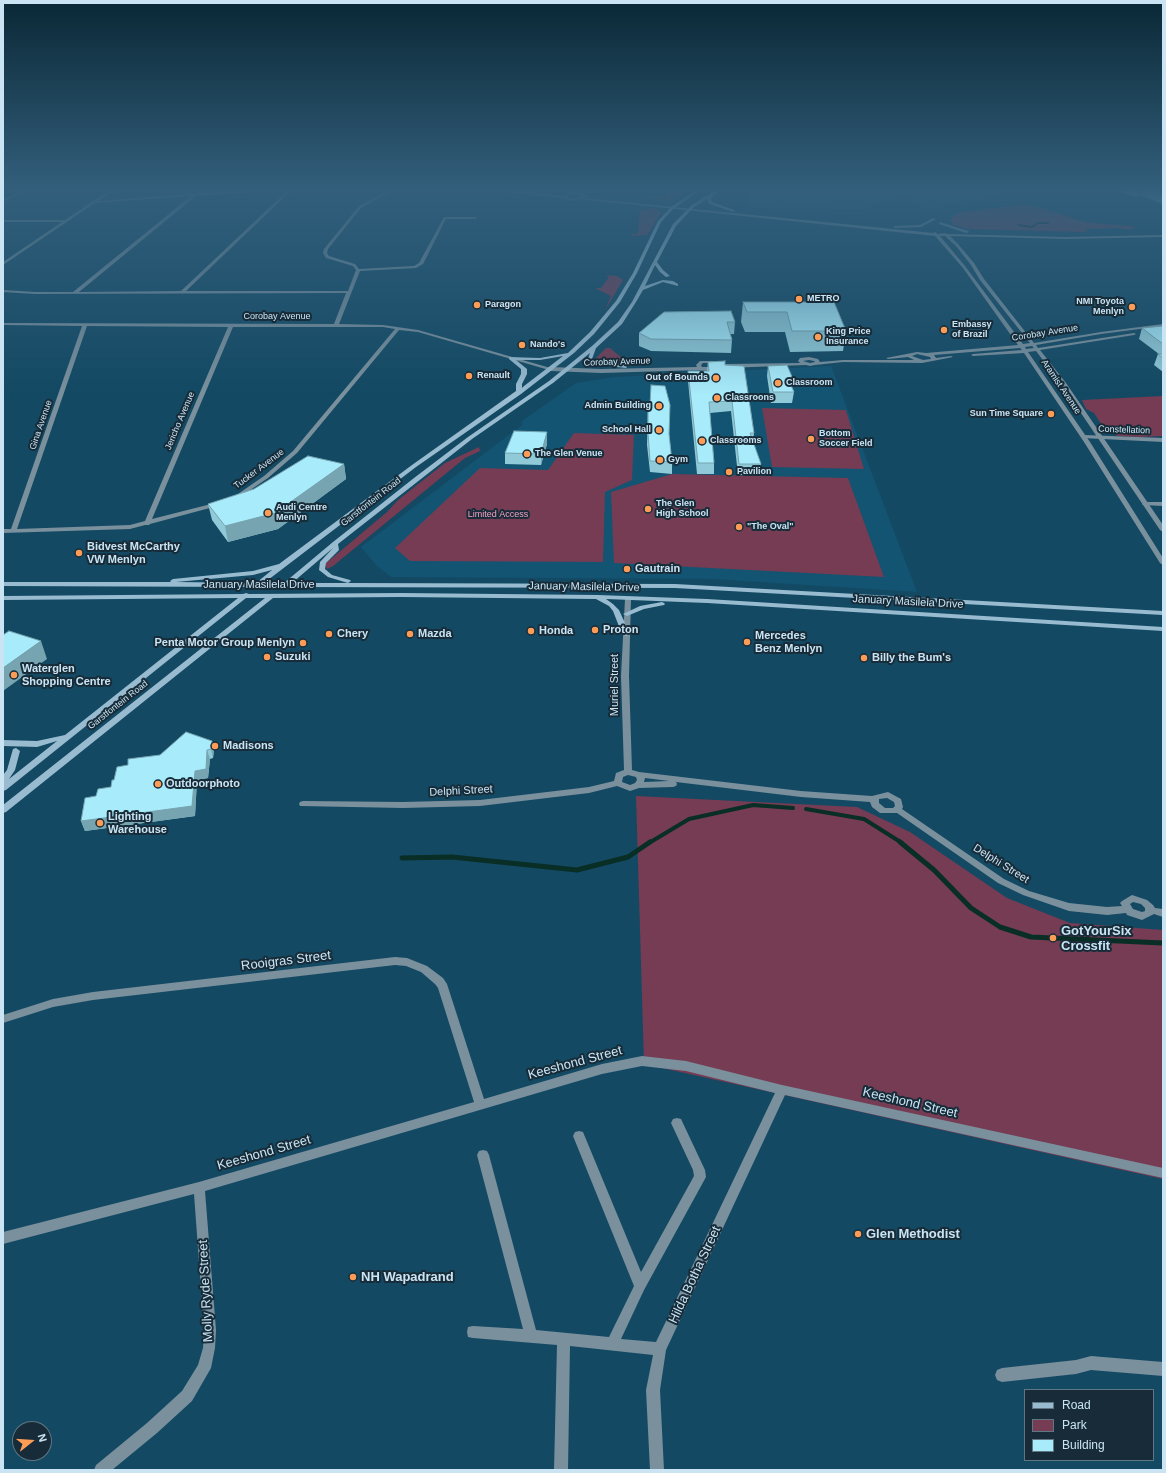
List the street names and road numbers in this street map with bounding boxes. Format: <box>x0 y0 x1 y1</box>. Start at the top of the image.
street label: Corobay Avenue <box>244 312 310 322</box>
street label: Corobay Avenue <box>1011 322 1079 344</box>
street label: Corobay Avenue <box>583 355 651 369</box>
street label: Aramist Avenue <box>1039 358 1083 416</box>
street label: Jericho Avenue <box>163 390 197 452</box>
street label: Gina Avenue <box>27 399 55 451</box>
street label: Constellation <box>1098 424 1150 436</box>
street label: Tucker Avenue <box>232 447 286 491</box>
street label: Garstfontein Road <box>339 475 403 529</box>
street label: January Masilela Drive <box>203 578 315 592</box>
street label: January Masilela Drive <box>528 579 640 595</box>
street label: January Masilela Drive <box>852 592 964 612</box>
street label: Muriel Street <box>608 654 622 716</box>
street label: Garstfontein Road <box>86 678 150 732</box>
street label: Delphi Street <box>429 783 493 799</box>
street label: Delphi Street <box>971 842 1031 886</box>
street label: Rooigras Street <box>240 948 332 974</box>
street label: Keeshond Street <box>526 1043 624 1083</box>
street label: Keeshond Street <box>861 1085 959 1121</box>
street label: Keeshond Street <box>215 1132 313 1174</box>
street label: Hilda Botha Street <box>666 1224 724 1326</box>
street label: Molly Ryde Street <box>196 1239 216 1343</box>

